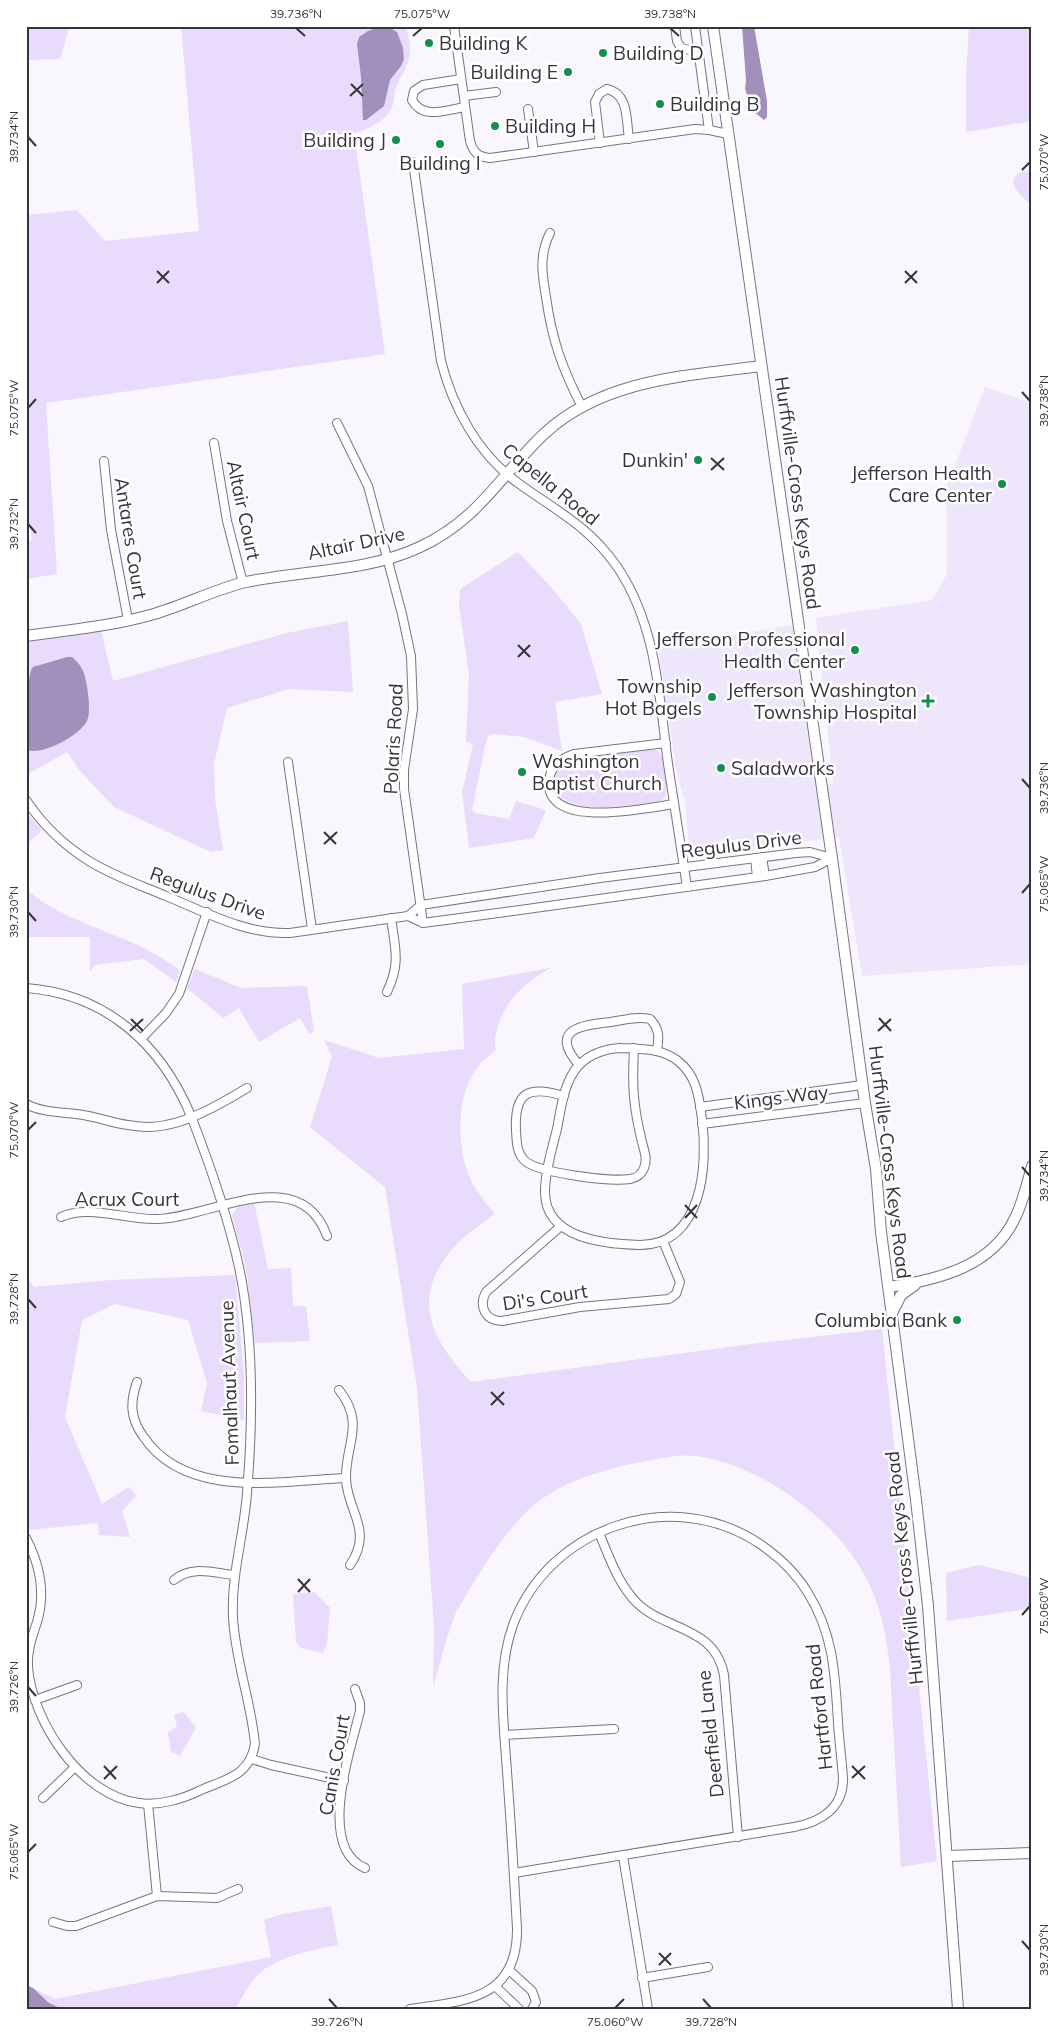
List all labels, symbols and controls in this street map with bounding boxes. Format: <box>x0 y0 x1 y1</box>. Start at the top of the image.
text: 39.736°N <box>270 6 322 21</box>
text: 75.075°W <box>394 6 450 21</box>
text: 39.738°N <box>644 6 696 21</box>
place label: Building K <box>439 31 528 55</box>
marker: Building K <box>423 37 435 49</box>
place label: Building D <box>613 41 704 65</box>
marker: Building D <box>597 47 609 59</box>
place label: Building E <box>470 60 558 84</box>
marker: Building E <box>562 66 574 78</box>
place label: Building B <box>670 92 759 116</box>
marker: Building B <box>654 98 666 110</box>
text: 39.734°N <box>6 111 21 163</box>
place label: Building H <box>505 114 596 138</box>
marker: Building H <box>489 120 501 132</box>
place label: Building J <box>303 128 386 152</box>
marker: Building J <box>390 134 402 146</box>
text: 75.070°W <box>1036 134 1051 190</box>
marker: Building I <box>434 138 446 150</box>
place label: Building I <box>399 151 481 175</box>
street label: Hurffville-Cross Keys Road <box>770 375 826 611</box>
text: 39.738°N <box>1036 375 1051 427</box>
text: 75.075°W <box>6 380 21 436</box>
street label: Capella Road <box>498 438 604 530</box>
place label: Dunkin' <box>622 448 688 472</box>
marker: Dunkin' <box>692 454 704 466</box>
street label: Altair Court <box>222 458 266 562</box>
place label: Jefferson Health Care Center <box>851 461 992 507</box>
street label: Antares Court <box>110 475 153 601</box>
marker: Jefferson Health Care Center <box>996 478 1008 490</box>
text: 39.732°N <box>6 498 21 550</box>
street label: Altair Drive <box>305 521 407 565</box>
place label: Jefferson Professional Health Center <box>655 627 845 673</box>
marker: Jefferson Professional Health Center <box>849 644 861 656</box>
place label: Township Hot Bagels <box>605 674 702 720</box>
place label: Jefferson Washington Township Hospital <box>727 678 917 724</box>
street label: Polaris Road <box>378 683 408 795</box>
marker: Township Hot Bagels <box>706 691 718 703</box>
marker: Jefferson Washington Township Hospital <box>921 694 935 708</box>
place label: Washington Baptist Church <box>532 749 662 795</box>
place label: Saladworks <box>731 756 835 780</box>
marker: Saladworks <box>715 762 727 774</box>
text: 39.736°N <box>1036 762 1051 814</box>
marker: Washington Baptist Church <box>516 766 528 778</box>
street label: Regulus Drive <box>679 825 803 863</box>
text: 75.065°W <box>1036 856 1051 912</box>
street label: Regulus Drive <box>147 861 269 925</box>
text: 39.730°N <box>6 886 21 938</box>
street label: Hurffville-Cross Keys Road <box>864 1044 916 1280</box>
street label: Kings Way <box>732 1079 830 1115</box>
text: 75.070°W <box>6 1102 21 1158</box>
text: 39.734°N <box>1036 1150 1051 1202</box>
street label: Acrux Court <box>75 1187 180 1211</box>
text: 39.728°N <box>6 1273 21 1325</box>
street label: Di's Court <box>501 1278 589 1316</box>
street label: Fomalhaut Avenue <box>214 1300 244 1466</box>
place label: Columbia Bank <box>814 1308 947 1332</box>
marker: Columbia Bank <box>951 1314 963 1326</box>
street label: Hurffville-Cross Keys Road <box>880 1450 928 1686</box>
text: 75.060°W <box>1036 1578 1051 1634</box>
street label: Hartford Road <box>800 1643 838 1771</box>
text: 39.726°N <box>6 1661 21 1713</box>
street label: Deerfield Lane <box>691 1669 729 1799</box>
street label: Canis Court <box>313 1712 355 1817</box>
text: 75.065°W <box>6 1824 21 1880</box>
text: 39.730°N <box>1036 1924 1051 1976</box>
text: 39.726°N <box>311 2014 363 2029</box>
text: 75.060°W <box>587 2014 643 2029</box>
text: 39.728°N <box>685 2014 737 2029</box>

